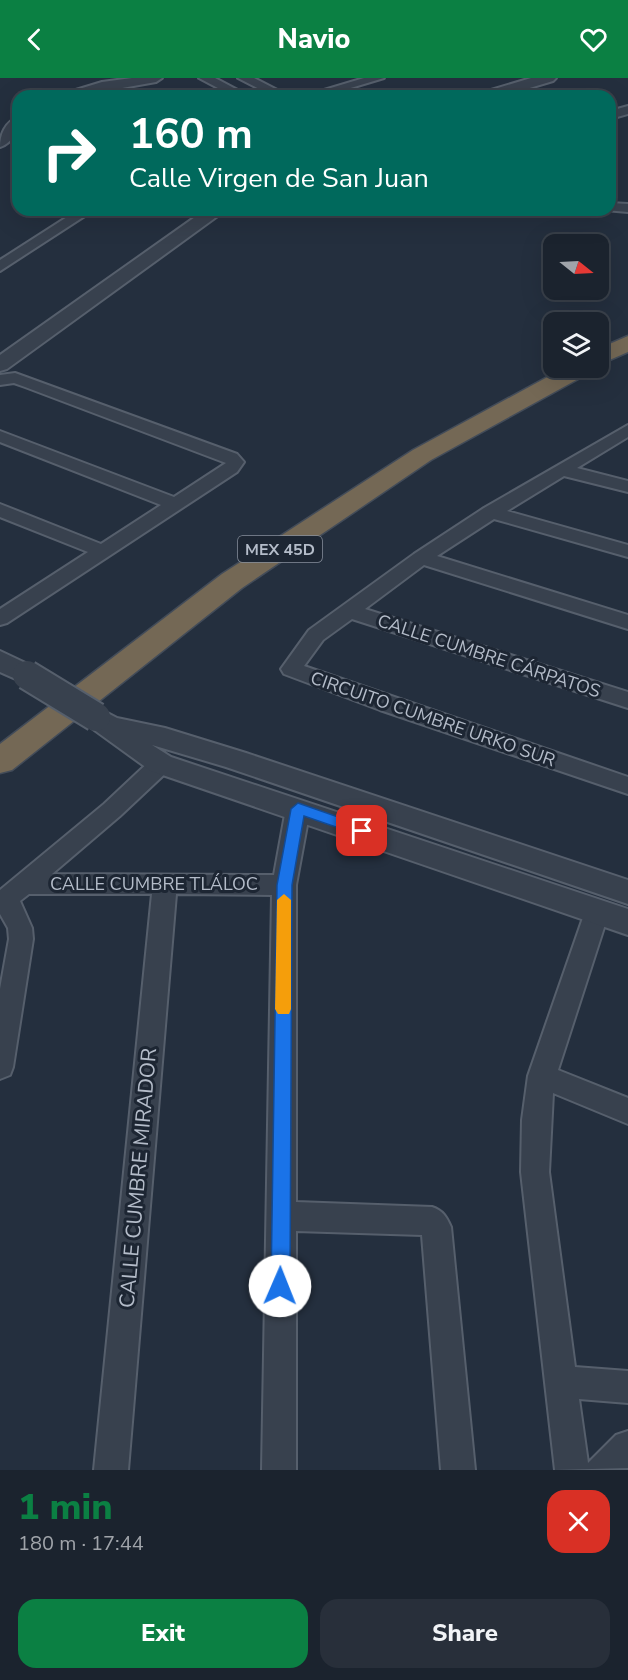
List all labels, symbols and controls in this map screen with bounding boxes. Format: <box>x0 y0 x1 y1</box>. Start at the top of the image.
text: Navio <box>278 21 350 58</box>
icon: back <box>18 23 51 56</box>
icon: heart <box>577 23 610 56</box>
text: 160 m <box>129 106 253 163</box>
icon: right <box>30 114 108 192</box>
text: Calle Virgen de San Juan <box>129 160 429 197</box>
north arrow <box>543 234 609 300</box>
map controls <box>543 234 609 378</box>
button: layers <box>543 312 609 378</box>
road number: MEX 45D <box>238 536 322 562</box>
street label: CALLE CUMBRE CÁRPATOS <box>374 609 604 703</box>
street label: CIRCUITO CUMBRE URKO SUR <box>307 666 559 772</box>
pin <box>336 805 387 856</box>
icon: arrive <box>345 814 378 847</box>
street label: CALLE CUMBRE TLÁLOC <box>50 872 258 896</box>
street label: CALLE CUMBRE MIRADOR <box>113 1047 163 1309</box>
position arrow <box>248 1254 312 1318</box>
text: 1 min <box>18 1483 113 1532</box>
button: close <box>547 1490 610 1553</box>
text: 180 m · 17:44 <box>18 1530 144 1557</box>
button: Exit <box>18 1599 308 1668</box>
button: Share <box>320 1599 610 1668</box>

